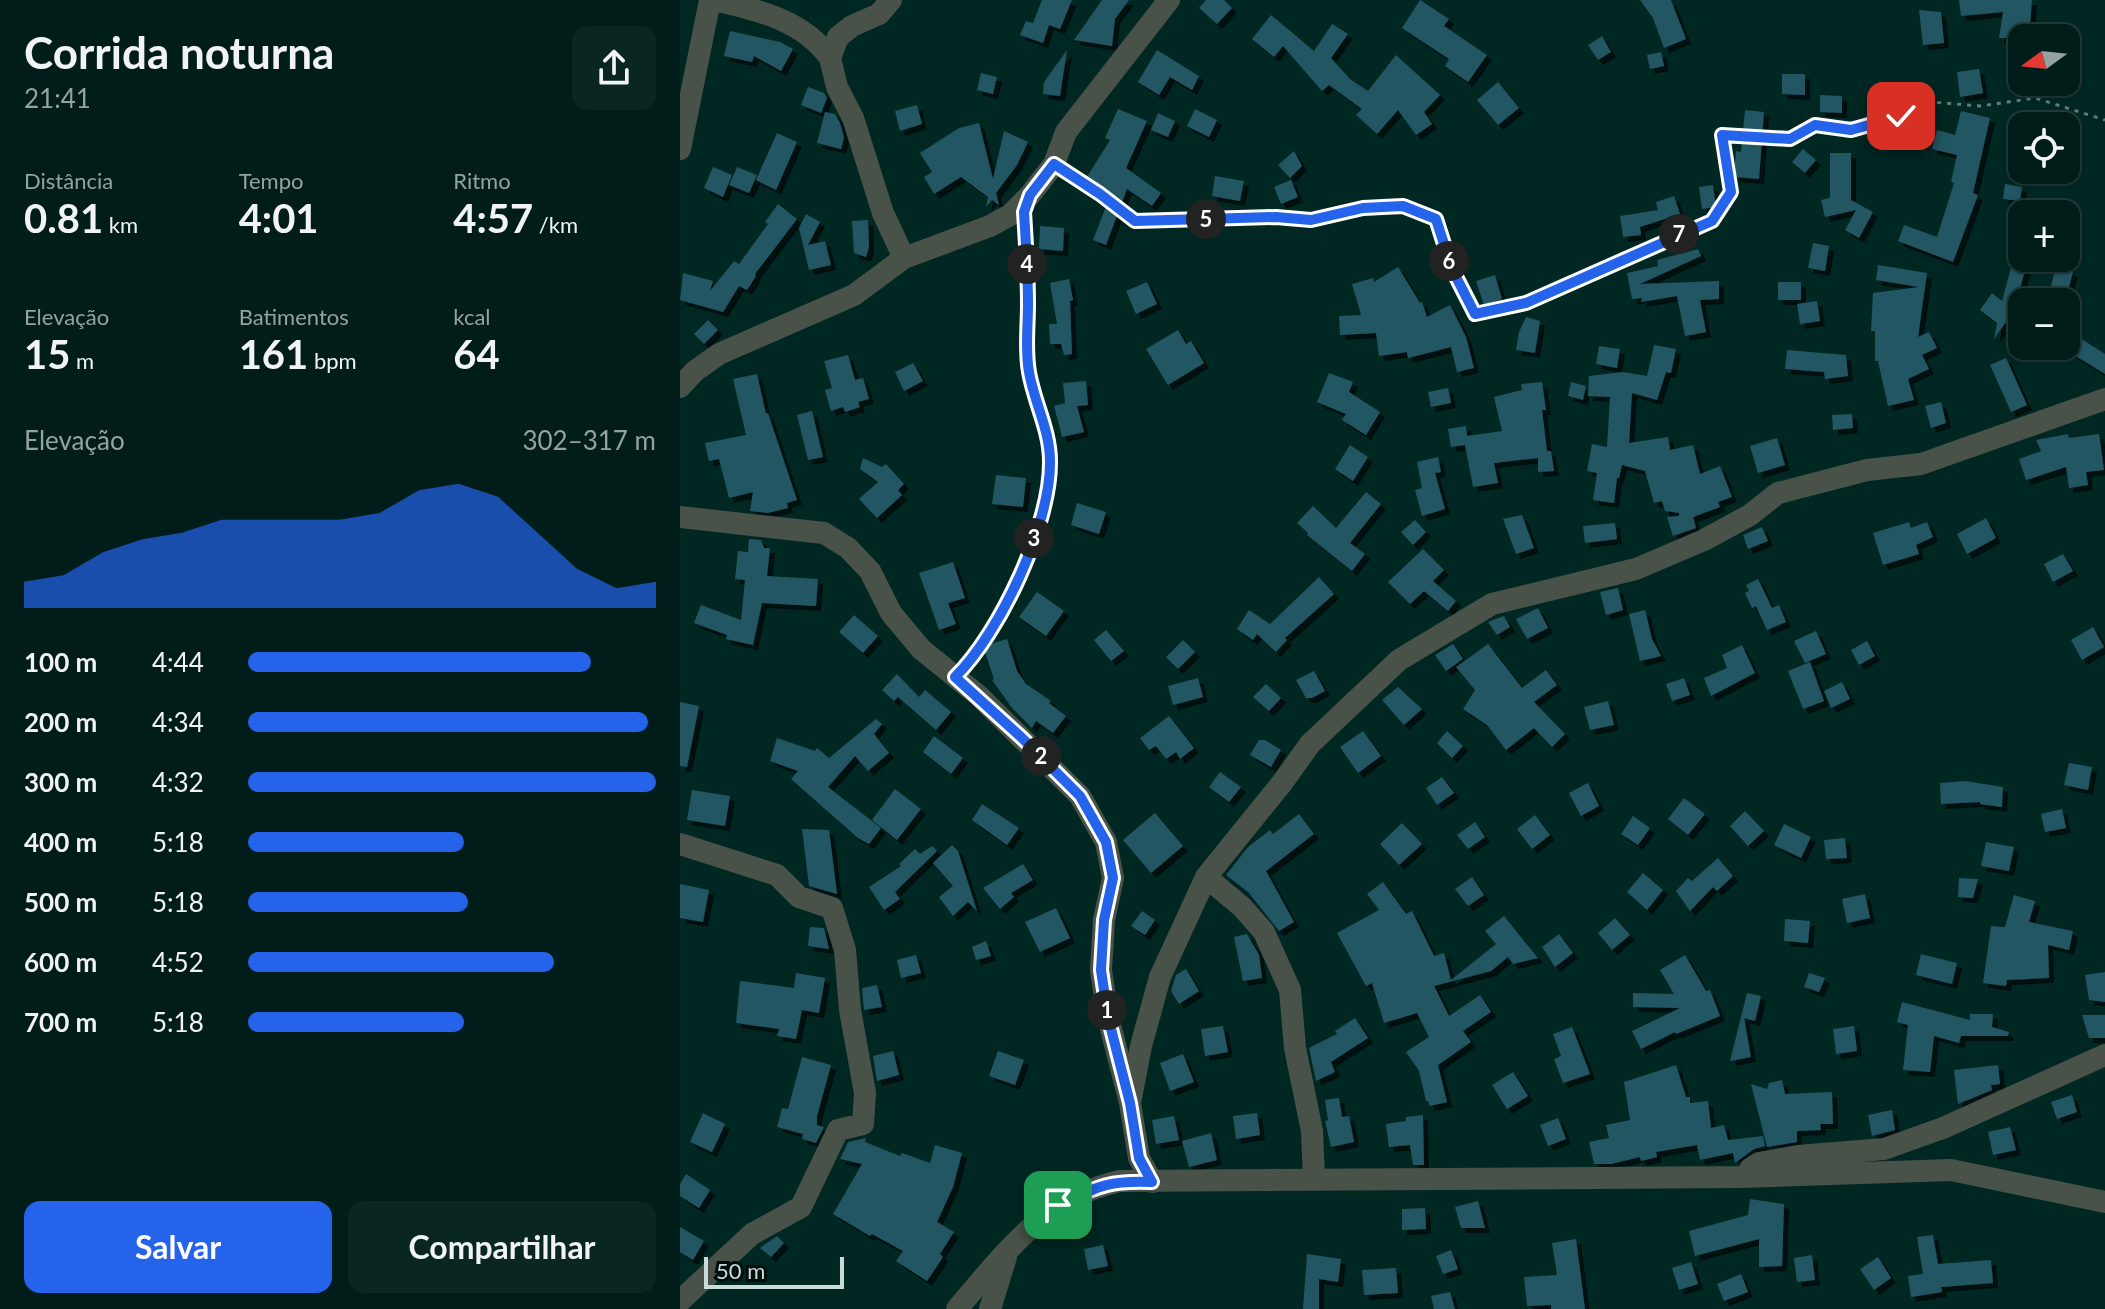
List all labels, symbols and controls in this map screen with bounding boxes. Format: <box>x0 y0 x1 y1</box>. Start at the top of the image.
north arrow <box>2008 24 2080 96</box>
map controls <box>2008 24 2080 360</box>
text: Corrida noturna <box>24 26 334 78</box>
button: share <box>572 26 656 110</box>
text: 21:41 <box>24 82 91 114</box>
pin <box>1867 82 1935 150</box>
icon: check <box>1879 94 1923 138</box>
button: locate <box>2008 112 2080 184</box>
text: Distância <box>24 167 113 194</box>
text: Tempo <box>239 167 303 194</box>
text: Ritmo <box>453 167 511 194</box>
text: 0.81 <box>24 194 103 242</box>
text: 4:01 <box>239 194 319 242</box>
text: 4:57 <box>453 194 533 242</box>
pin: 5 <box>1186 199 1226 239</box>
button: + <box>2008 200 2080 272</box>
text: 5 <box>1200 205 1212 232</box>
text: km <box>103 211 138 238</box>
text: /km <box>533 211 578 238</box>
pin: 7 <box>1659 214 1699 254</box>
text: 7 <box>1673 220 1685 247</box>
pin: 6 <box>1429 241 1469 281</box>
pin: 4 <box>1007 244 1047 284</box>
text: 6 <box>1443 247 1455 274</box>
text: 4 <box>1021 250 1033 277</box>
button: − <box>2008 288 2080 360</box>
text: Elevação <box>24 303 109 330</box>
text: Batimentos <box>239 303 349 330</box>
text: kcal <box>453 303 491 330</box>
text: 15 <box>24 330 70 378</box>
text: 161 <box>239 330 308 378</box>
text: 64 <box>453 330 500 378</box>
text: m <box>70 347 94 374</box>
text: bpm <box>308 347 357 374</box>
text: Elevação <box>24 424 125 456</box>
text: 302–317 m <box>522 424 656 456</box>
pin: 3 <box>1014 518 1054 558</box>
text: 3 <box>1028 524 1040 551</box>
text: 100 m <box>24 646 97 678</box>
text: 4:44 <box>152 646 204 678</box>
text: 200 m <box>24 706 97 738</box>
text: 4:34 <box>152 706 204 738</box>
pin: 2 <box>1021 736 1061 776</box>
text: 2 <box>1035 742 1047 769</box>
text: 300 m <box>24 766 97 798</box>
text: 4:32 <box>152 766 204 798</box>
text: 400 m <box>24 826 97 858</box>
text: 5:18 <box>152 826 204 858</box>
text: 500 m <box>24 886 97 918</box>
text: 5:18 <box>152 886 204 918</box>
text: 600 m <box>24 946 97 978</box>
text: 4:52 <box>152 946 204 978</box>
pin: 1 <box>1087 990 1127 1030</box>
text: 1 <box>1101 996 1113 1023</box>
text: 700 m <box>24 1006 97 1038</box>
text: 5:18 <box>152 1006 204 1038</box>
pin <box>1024 1171 1092 1239</box>
icon: arrive <box>1036 1183 1080 1227</box>
button: Salvar <box>24 1201 332 1293</box>
button: Compartilhar <box>348 1201 656 1293</box>
scale bar <box>704 1253 844 1289</box>
text: 50 m <box>716 1257 765 1284</box>

